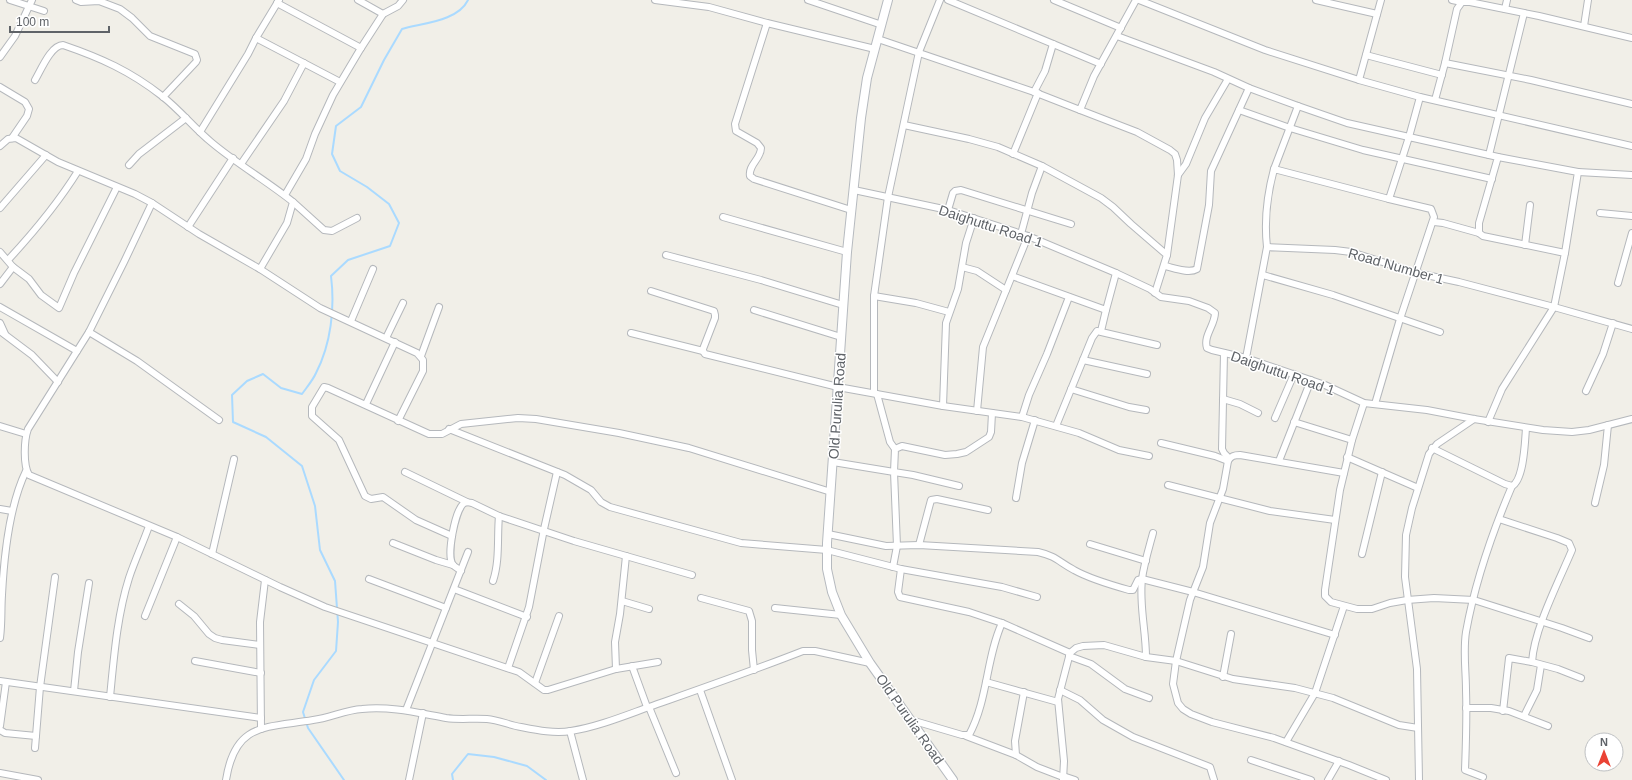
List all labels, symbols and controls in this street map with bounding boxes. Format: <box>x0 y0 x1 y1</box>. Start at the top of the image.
scale bar <box>10 8 109 34</box>
text: 100 m <box>16 15 49 29</box>
street label: Daighuttu Road 1 <box>937 202 1045 251</box>
street label: Road Number 1 <box>1346 245 1446 287</box>
street label: Daighuttu Road 1 <box>1229 348 1337 398</box>
street label: Old Purulia Road <box>825 352 849 460</box>
street label: Old Purulia Road <box>873 671 947 767</box>
north arrow <box>1584 732 1624 772</box>
text: N <box>1600 736 1608 748</box>

